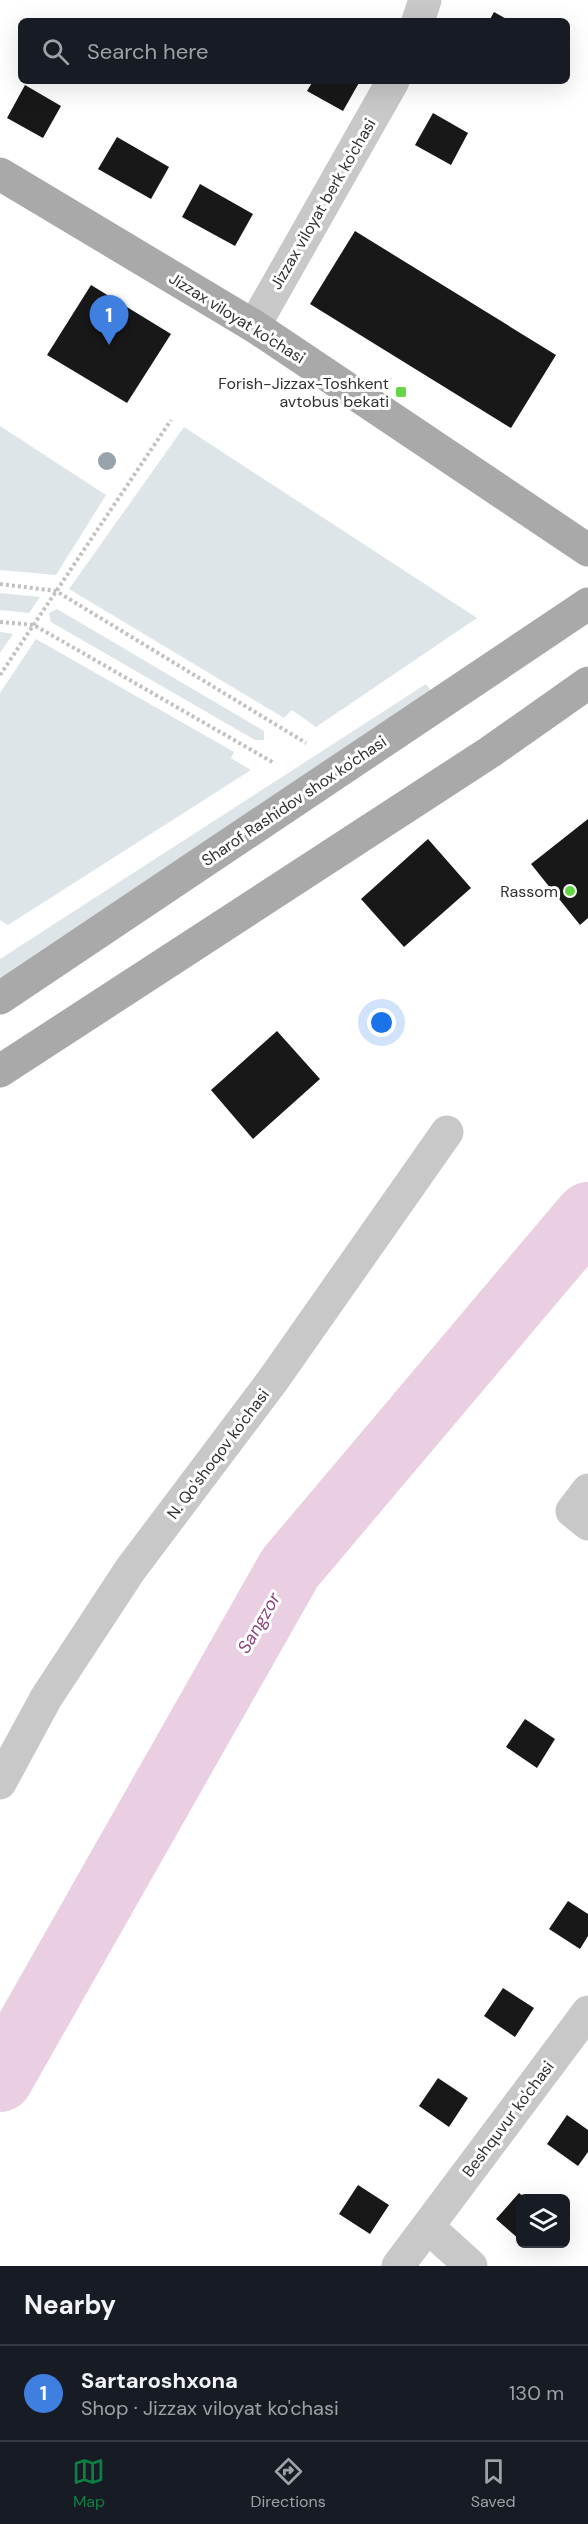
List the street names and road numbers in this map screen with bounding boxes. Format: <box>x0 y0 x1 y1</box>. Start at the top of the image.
street label: Jizzax viloyat berk ko'chasi <box>265 115 381 293</box>
street label: Jizzax viloyat ko'chasi <box>165 268 309 368</box>
street label: Sharof Rashidov shox ko'chasi <box>198 731 390 871</box>
street label: N. Qo'shoqov ko'chasi <box>162 1385 274 1523</box>
street label: Beshquvur ko'chasi <box>457 2057 559 2181</box>

